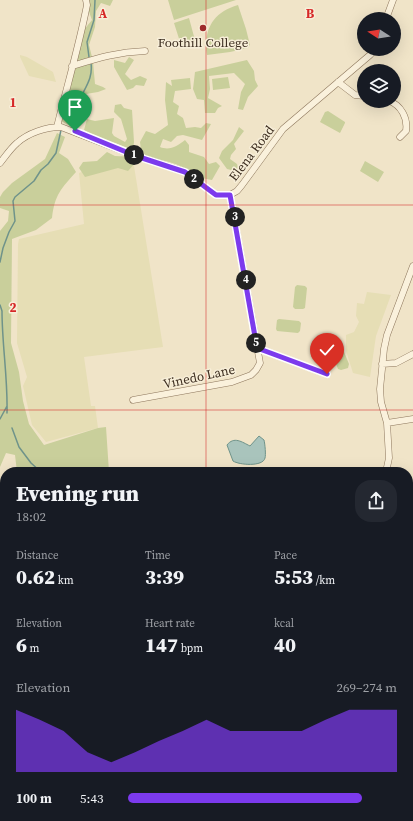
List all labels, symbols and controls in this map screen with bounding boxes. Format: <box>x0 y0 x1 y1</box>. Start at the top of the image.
text: A <box>99 5 108 22</box>
text: B <box>306 5 315 22</box>
north arrow <box>357 12 401 56</box>
map controls <box>357 12 401 108</box>
marker: Foothill College <box>198 23 208 33</box>
place label: Foothill College <box>158 34 249 51</box>
button: layers <box>357 64 401 108</box>
pin <box>58 90 92 131</box>
text: 1 <box>9 94 17 111</box>
icon: arrive <box>64 96 86 118</box>
street label: Elena Road <box>225 122 278 185</box>
pin: 1 <box>124 145 144 165</box>
text: 1 <box>131 147 137 162</box>
pin: 2 <box>184 169 204 189</box>
text: 2 <box>191 171 197 186</box>
pin: 3 <box>225 207 245 227</box>
text: 3 <box>232 209 238 224</box>
pin: 4 <box>236 270 256 290</box>
text: 4 <box>243 272 249 287</box>
text: 2 <box>9 299 17 316</box>
pin: 5 <box>246 333 266 353</box>
pin <box>310 333 344 374</box>
text: 5 <box>253 335 259 350</box>
icon: check <box>316 339 338 361</box>
street label: Vinedo Lane <box>162 360 237 392</box>
text: Evening run <box>16 478 139 508</box>
button: share <box>355 480 397 522</box>
text: 18:02 <box>16 508 46 525</box>
text: Distance <box>16 548 59 563</box>
text: Time <box>145 548 170 563</box>
text: Pace <box>274 548 297 563</box>
text: 0.62 <box>16 563 55 591</box>
text: 3:39 <box>145 563 184 591</box>
text: 5:53 <box>274 563 313 591</box>
text: km <box>55 573 74 588</box>
text: /km <box>313 573 335 588</box>
text: Elevation <box>16 616 62 631</box>
text: Heart rate <box>145 616 195 631</box>
text: kcal <box>274 616 294 631</box>
text: 6 <box>16 631 27 659</box>
text: 147 <box>145 631 178 659</box>
text: 40 <box>274 631 296 659</box>
text: m <box>27 641 40 656</box>
text: bpm <box>178 641 203 656</box>
text: Elevation <box>16 679 70 696</box>
text: 269–274 m <box>337 679 397 696</box>
text: 100 m <box>16 790 52 807</box>
text: 5:43 <box>80 790 103 807</box>

